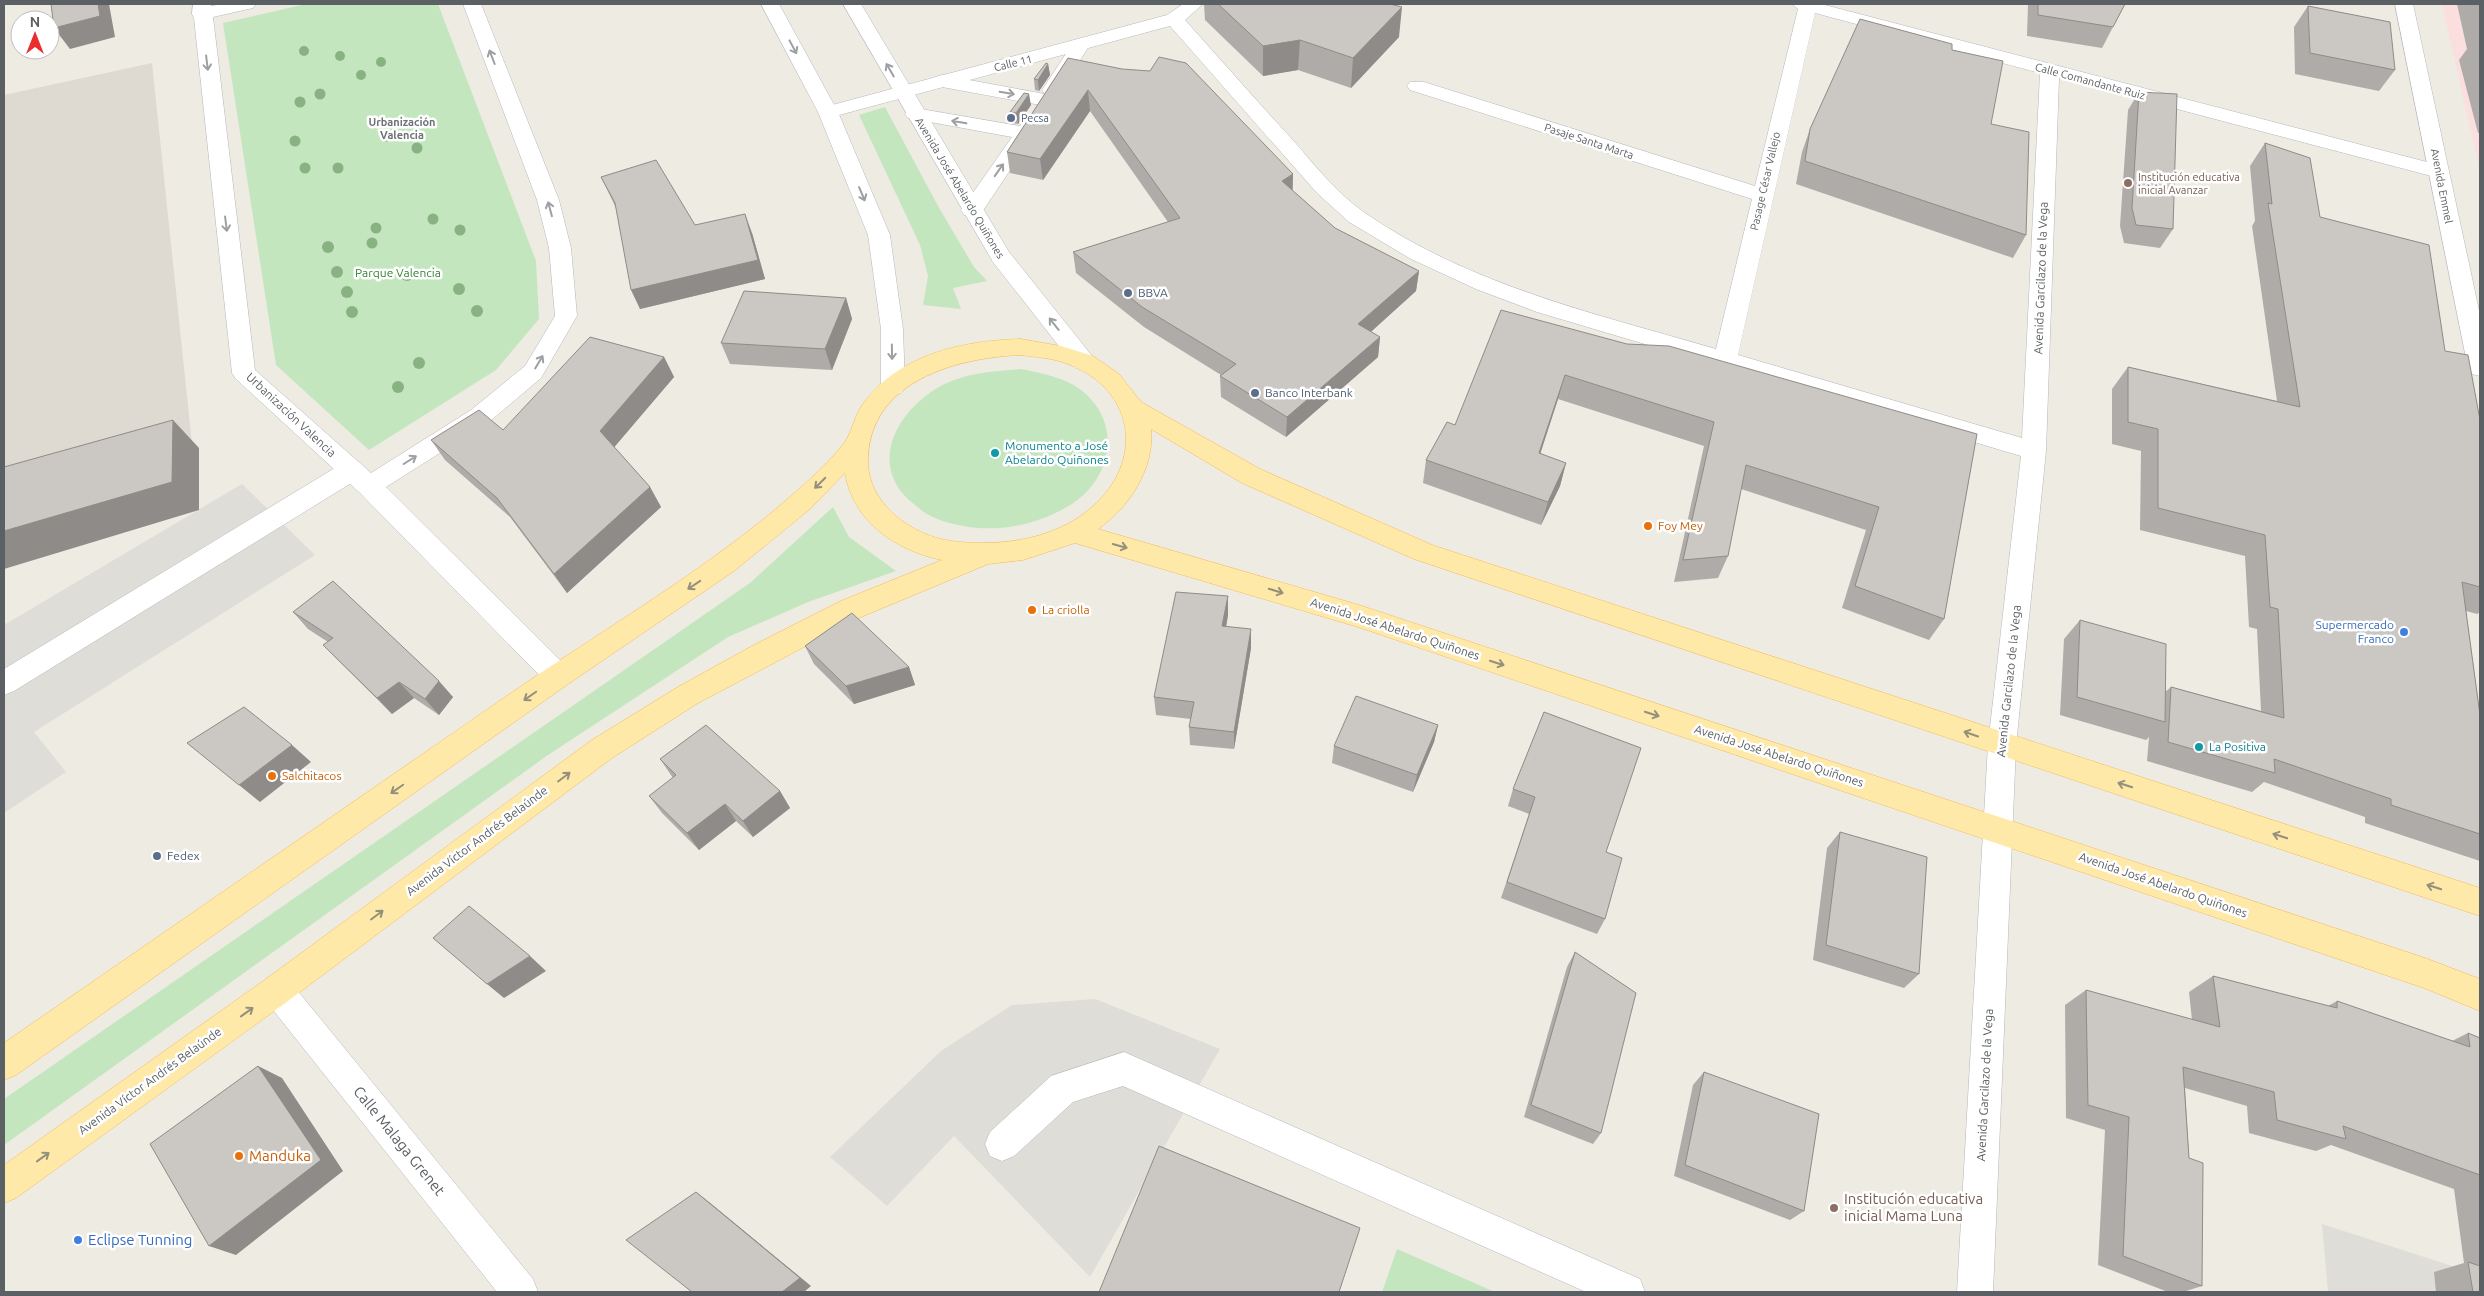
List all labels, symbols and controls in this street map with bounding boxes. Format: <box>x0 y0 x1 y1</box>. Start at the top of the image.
north arrow <box>10 10 60 60</box>
text: N <box>30 14 40 30</box>
one-way arrow <box>789 39 798 54</box>
one-way arrow <box>487 50 496 65</box>
street label: Calle 11 <box>993 52 1033 74</box>
one-way arrow <box>202 55 212 71</box>
street label: Calle Comandante Ruiz <box>2034 61 2146 101</box>
one-way arrow <box>885 63 895 77</box>
one-way arrow <box>999 88 1015 98</box>
marker: Pecsa <box>1005 112 1017 124</box>
place label: Pecsa <box>1021 112 1049 124</box>
street label: Avenida José Abelardo Quiñones <box>913 115 1007 261</box>
district label: Urbanización Valencia <box>368 116 436 141</box>
one-way arrow <box>952 116 968 126</box>
street label: Pasaje Santa Marta <box>1543 121 1635 161</box>
street label: Pasage César Vallejo <box>1748 131 1782 231</box>
street label: Avenida Emmel <box>2429 147 2455 225</box>
one-way arrow <box>994 163 1004 177</box>
place label: Institución educativa inicial Avanzar <box>2138 171 2240 196</box>
marker: Institución educativa inicial Avanzar <box>2122 177 2134 189</box>
one-way arrow <box>858 186 867 201</box>
one-way arrow <box>545 201 554 217</box>
street label: Avenida Garcilazo de la Vega <box>2031 201 2050 355</box>
one-way arrow <box>221 216 231 232</box>
park label: Parque Valencia <box>355 266 441 279</box>
place label: BBVA <box>1138 286 1168 299</box>
marker: BBVA <box>1122 287 1134 299</box>
one-way arrow <box>1048 318 1059 331</box>
one-way arrow <box>887 344 897 360</box>
one-way arrow <box>534 356 544 370</box>
street label: Urbanización Valencia <box>244 370 339 459</box>
place label: Banco Interbank <box>1265 386 1353 399</box>
marker: Banco Interbank <box>1249 387 1261 399</box>
place label: Monumento a José Abelardo Quiñones <box>1005 439 1109 466</box>
marker: Monumento a José Abelardo Quiñones <box>989 447 1001 459</box>
one-way arrow <box>403 455 417 465</box>
one-way arrow <box>814 477 826 489</box>
place label: Foy Mey <box>1658 519 1703 532</box>
marker: Foy Mey <box>1642 520 1654 532</box>
one-way arrow <box>1112 541 1128 551</box>
one-way arrow <box>687 580 701 590</box>
one-way arrow <box>1268 587 1284 597</box>
street label: Avenida José Abelardo Quiñones <box>1309 595 1481 662</box>
place label: La criolla <box>1042 603 1090 616</box>
marker: La criolla <box>1026 604 1038 616</box>
street label: Avenida Garcilazo de la Vega <box>1994 604 2023 758</box>
place label: Supermercado Franco <box>2315 618 2394 645</box>
marker: Supermercado Franco <box>2398 626 2410 638</box>
one-way arrow <box>1489 658 1505 668</box>
one-way arrow <box>524 691 538 701</box>
one-way arrow <box>1643 710 1659 719</box>
street label: Avenida José Abelardo Quiñones <box>1693 722 1865 789</box>
one-way arrow <box>1964 729 1979 738</box>
place label: La Positiva <box>2209 740 2266 753</box>
marker: La Positiva <box>2193 741 2205 753</box>
place label: Salchitacos <box>282 769 342 782</box>
marker: Salchitacos <box>266 770 278 782</box>
one-way arrow <box>557 772 571 782</box>
one-way arrow <box>2118 780 2134 789</box>
street label: Avenida Víctor Andrés Belaúnde <box>404 783 550 898</box>
one-way arrow <box>390 784 404 794</box>
one-way arrow <box>2272 831 2288 840</box>
place label: Fedex <box>167 849 200 862</box>
marker: Fedex <box>151 850 163 862</box>
street label: Avenida José Abelardo Quiñones <box>2077 850 2249 919</box>
one-way arrow <box>2426 881 2442 891</box>
one-way arrow <box>370 910 383 921</box>
one-way arrow <box>239 1007 253 1017</box>
street label: Avenida Garcilazo de la Vega <box>1974 1008 1995 1162</box>
street label: Avenida Víctor Andrés Belaúnde <box>76 1024 224 1137</box>
street label: Calle Malaga Grenet <box>350 1083 449 1199</box>
place label: Manduka <box>249 1147 311 1164</box>
marker: Manduka <box>233 1150 245 1162</box>
one-way arrow <box>36 1152 50 1162</box>
place label: Institución educativa inicial Mama Luna <box>1844 1190 1983 1224</box>
marker: Institución educativa inicial Mama Luna <box>1828 1202 1840 1214</box>
place label: Eclipse Tunning <box>88 1231 192 1248</box>
marker: Eclipse Tunning <box>72 1234 84 1246</box>

